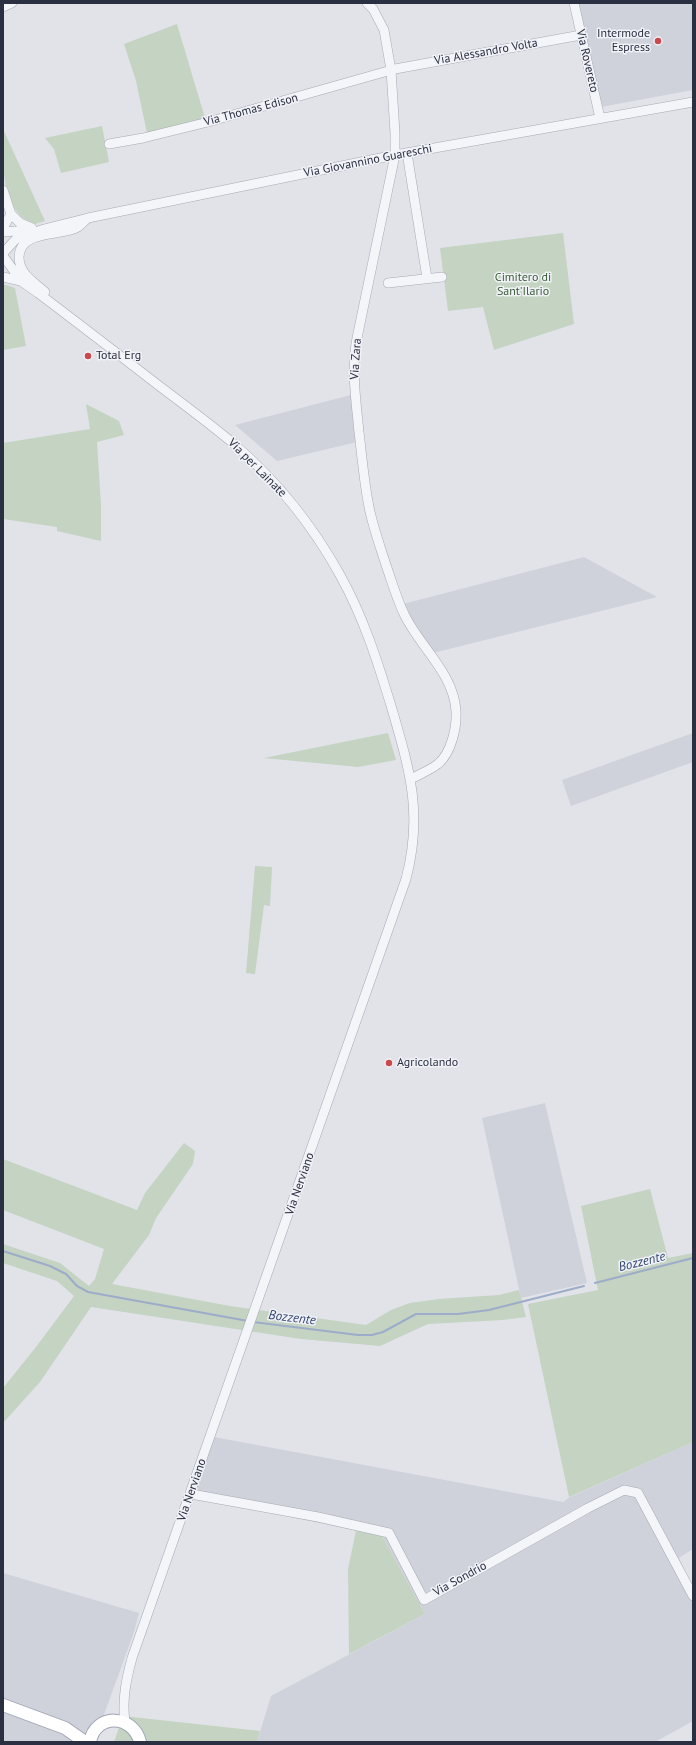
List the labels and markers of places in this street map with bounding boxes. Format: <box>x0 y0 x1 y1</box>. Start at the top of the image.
place label: Intermode Espress <box>597 27 650 55</box>
marker: Intermode Espress <box>653 36 663 46</box>
place label: Total Erg <box>96 349 141 363</box>
marker: Total Erg <box>83 351 93 361</box>
place label: Agricolando <box>397 1056 458 1070</box>
marker: Agricolando <box>384 1058 394 1068</box>

